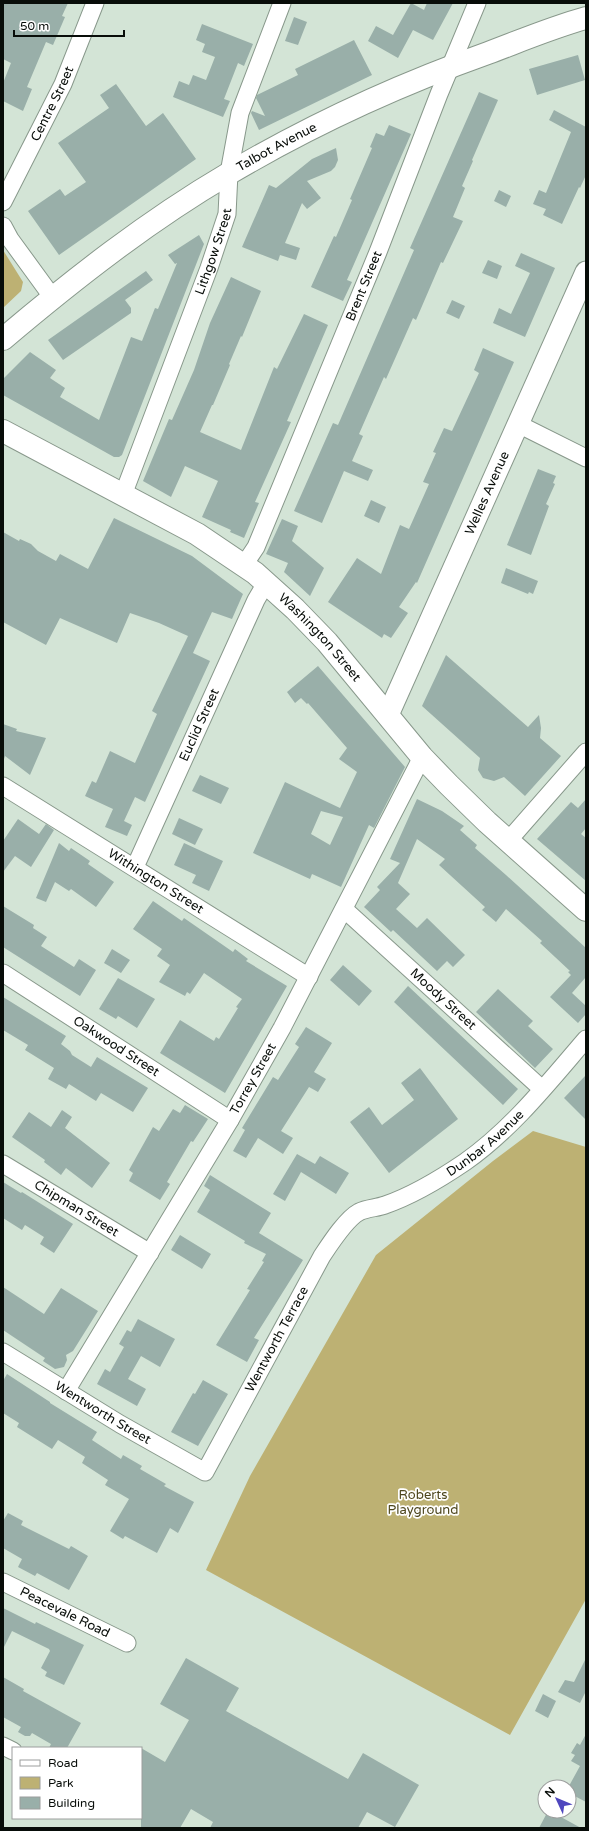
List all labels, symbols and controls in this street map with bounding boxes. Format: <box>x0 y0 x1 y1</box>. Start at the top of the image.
scale bar <box>14 12 124 38</box>
text: 50 m <box>20 19 49 33</box>
street label: Centre Street <box>27 64 77 144</box>
street label: Talbot Avenue <box>234 119 319 175</box>
street label: Lithgow Street <box>192 208 235 297</box>
street label: Brent Street <box>342 249 386 323</box>
street label: Welles Avenue <box>461 449 513 537</box>
street label: Washington Street <box>275 590 364 685</box>
street label: Euclid Street <box>176 686 223 764</box>
street label: Withington Street <box>105 845 207 917</box>
street label: Moody Street <box>407 965 480 1033</box>
street label: Oakwood Street <box>70 1013 163 1080</box>
street label: Torrey Street <box>227 1040 280 1117</box>
street label: Dunbar Avenue <box>443 1107 527 1180</box>
street label: Chipman Street <box>31 1177 122 1240</box>
street label: Wentworth Terrace <box>242 1284 312 1395</box>
street label: Wentworth Street <box>52 1378 154 1448</box>
park label: Roberts Playground <box>388 1487 458 1518</box>
street label: Peacevale Road <box>17 1584 113 1641</box>
legend <box>12 1747 142 1819</box>
text: Road <box>48 1756 78 1770</box>
text: Park <box>48 1776 74 1790</box>
north arrow <box>537 1779 577 1819</box>
text: N <box>542 1785 558 1800</box>
text: Building <box>48 1796 95 1810</box>

